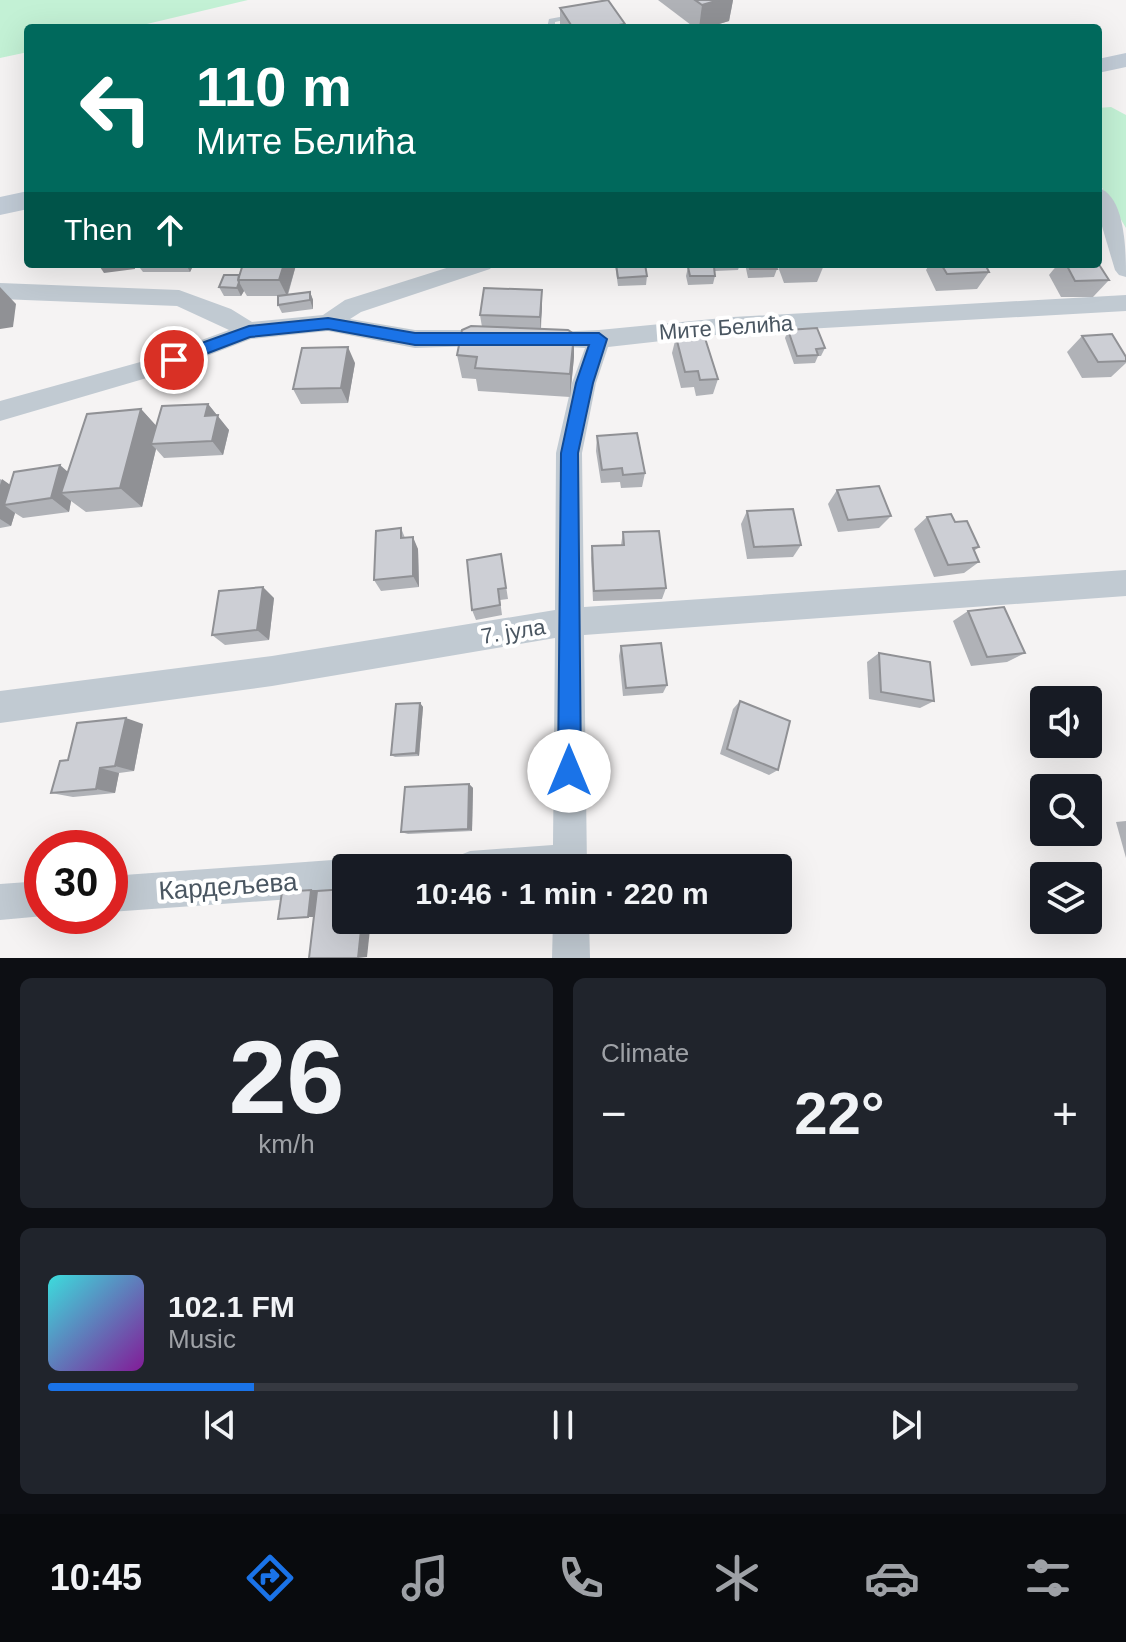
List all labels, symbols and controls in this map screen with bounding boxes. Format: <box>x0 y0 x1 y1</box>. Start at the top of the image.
text: 110 m <box>196 55 352 118</box>
icon: left <box>64 56 168 160</box>
text: Мите Белића <box>196 121 416 162</box>
icon: ahead <box>148 208 192 252</box>
text: Then <box>64 213 132 246</box>
street label: Мите Белића <box>658 310 795 345</box>
pin <box>140 326 208 394</box>
icon: arrive <box>152 338 196 382</box>
street label: 7. јула <box>479 614 548 649</box>
map controls <box>1030 686 1102 934</box>
button: sound <box>1030 686 1102 758</box>
position arrow <box>527 729 611 813</box>
button: search <box>1030 774 1102 846</box>
speed limit sign: 30 <box>24 830 128 934</box>
button: layers <box>1030 862 1102 934</box>
street label: Кардељева <box>158 866 299 906</box>
text: 10:46 · 1 min · 220 m <box>415 877 709 910</box>
text: 26 <box>229 1019 344 1135</box>
text: Climate <box>601 1038 689 1068</box>
text: 22° <box>794 1080 885 1147</box>
text: − <box>601 1089 627 1138</box>
text: + <box>1052 1089 1078 1138</box>
text: km/h <box>258 1129 315 1159</box>
text: 102.1 FM <box>168 1290 295 1323</box>
text: Music <box>168 1324 236 1354</box>
icon: previous <box>198 1403 242 1447</box>
icon: pause <box>541 1403 585 1447</box>
icon: next <box>884 1403 928 1447</box>
icon: directions <box>242 1550 298 1606</box>
icon: music <box>397 1550 453 1606</box>
icon: phone <box>553 1550 609 1606</box>
icon: climate <box>709 1550 765 1606</box>
icon: car <box>864 1550 920 1606</box>
icon: filters <box>1020 1550 1076 1606</box>
text: 10:45 <box>50 1557 142 1598</box>

